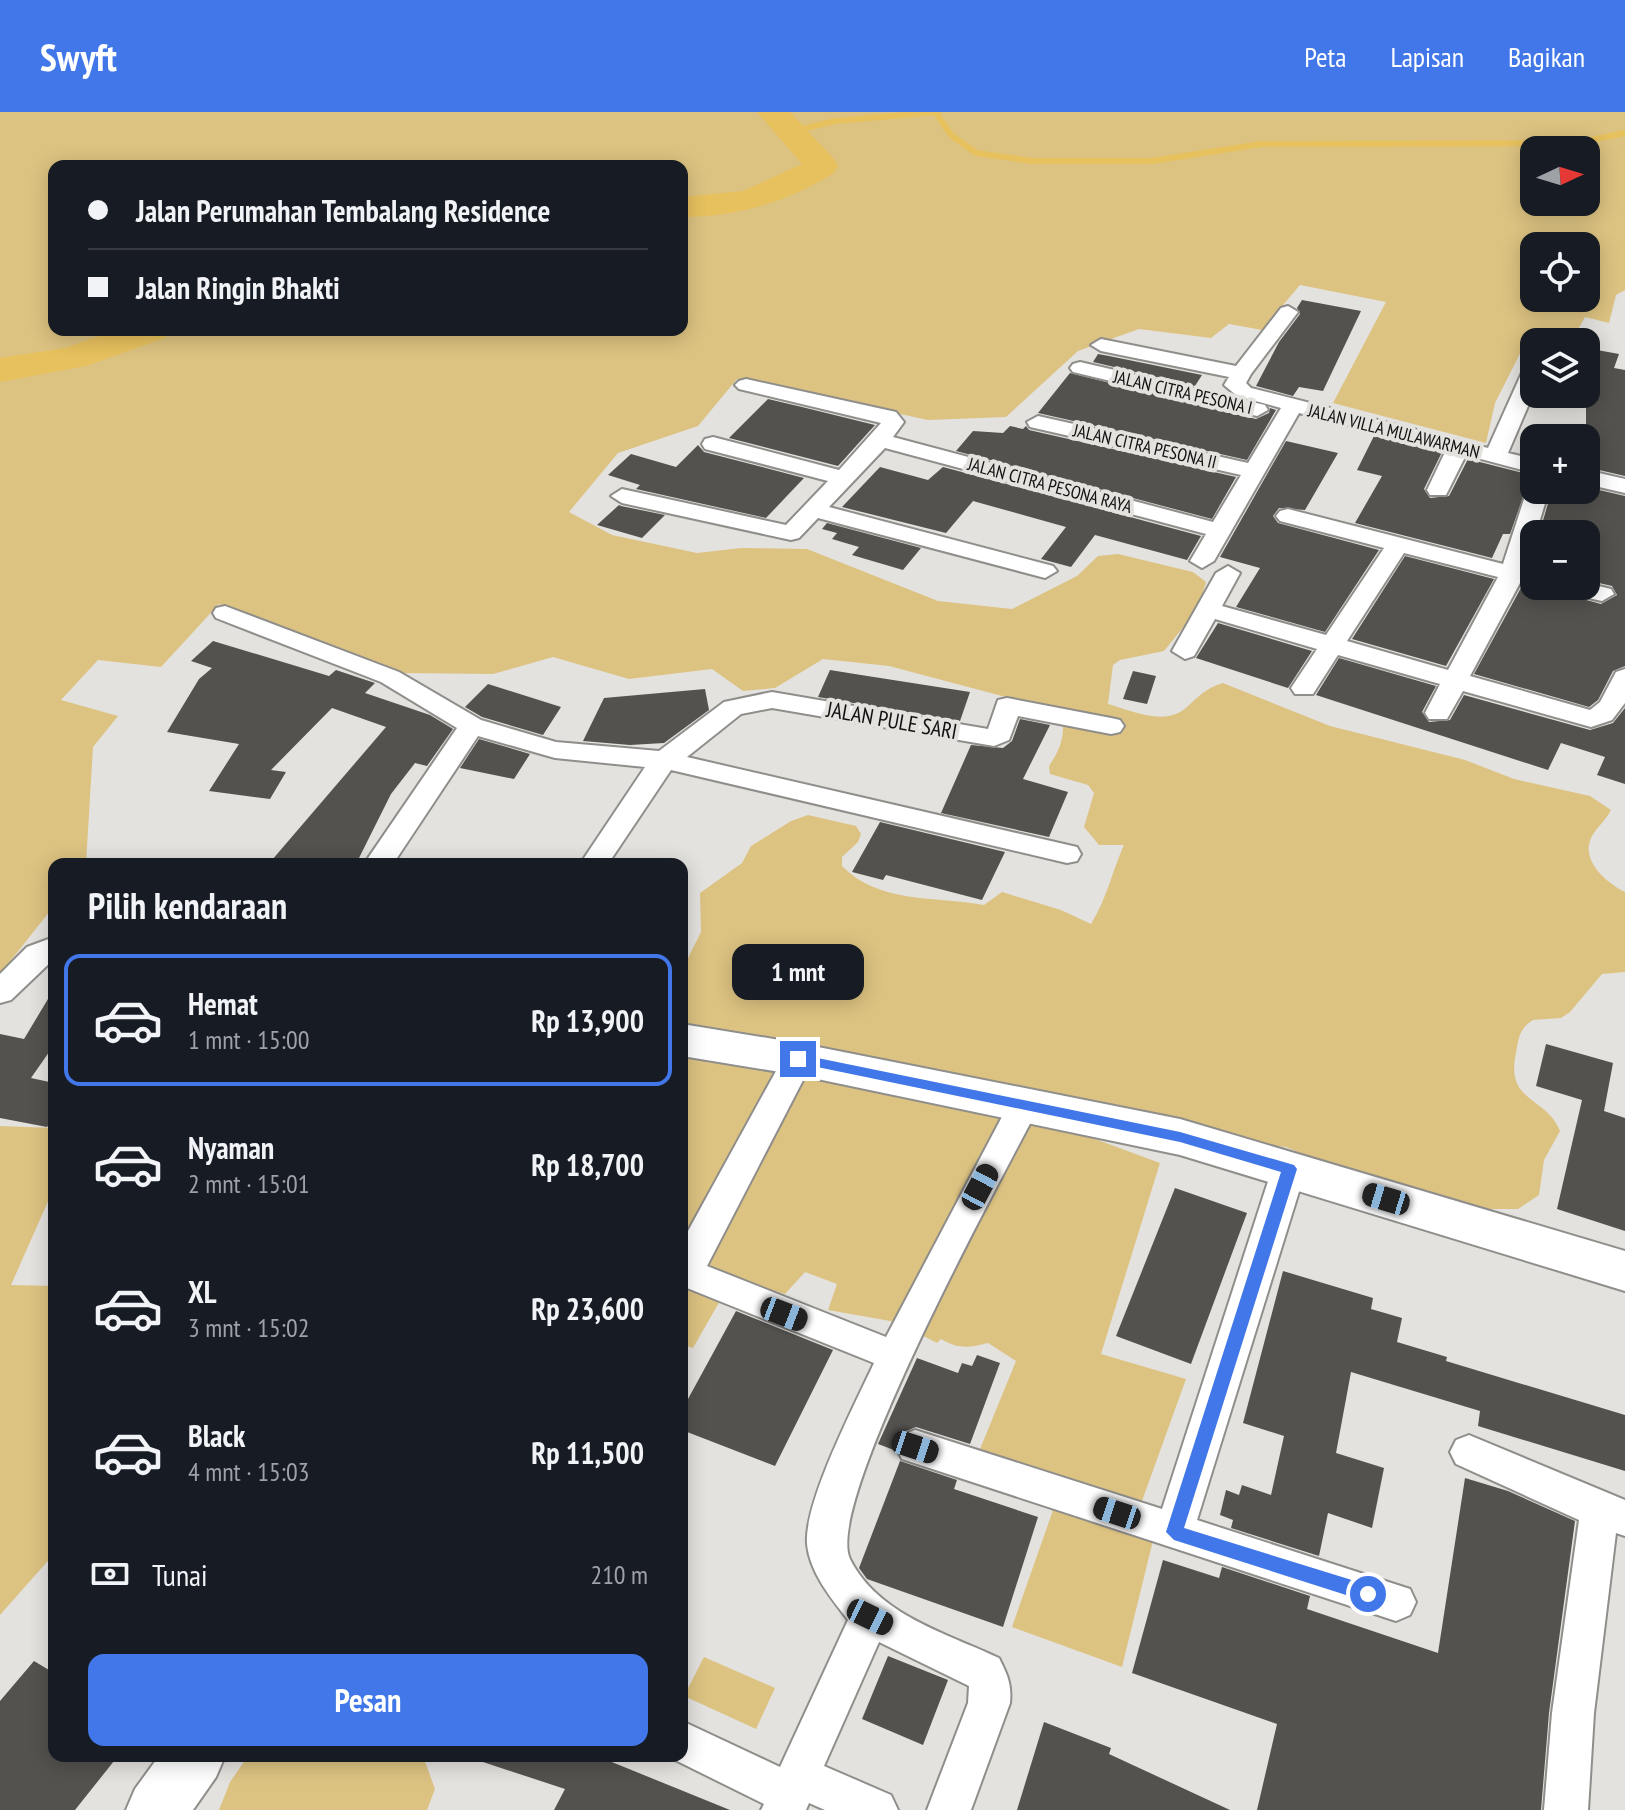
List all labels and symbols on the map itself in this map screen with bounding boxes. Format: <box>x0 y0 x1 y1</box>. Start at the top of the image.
north arrow <box>1520 136 1600 216</box>
street label: JALAN CITRA PESONA I <box>1110 365 1255 419</box>
street label: JALAN VILLA MULAWARMAN <box>1305 398 1482 463</box>
street label: JALAN CITRA PESONA II <box>1070 418 1219 474</box>
street label: JALAN CITRA PESONA RAYA <box>964 452 1135 518</box>
street label: JALAN PULE SARI <box>824 695 959 745</box>
callout: 1 mnt <box>732 943 864 999</box>
route end <box>780 1041 816 1077</box>
car <box>958 1160 1002 1214</box>
car <box>1360 1181 1412 1217</box>
car <box>757 1294 811 1334</box>
car <box>888 1428 942 1466</box>
car <box>1090 1494 1144 1532</box>
route start <box>1350 1576 1386 1612</box>
car <box>843 1596 897 1638</box>

